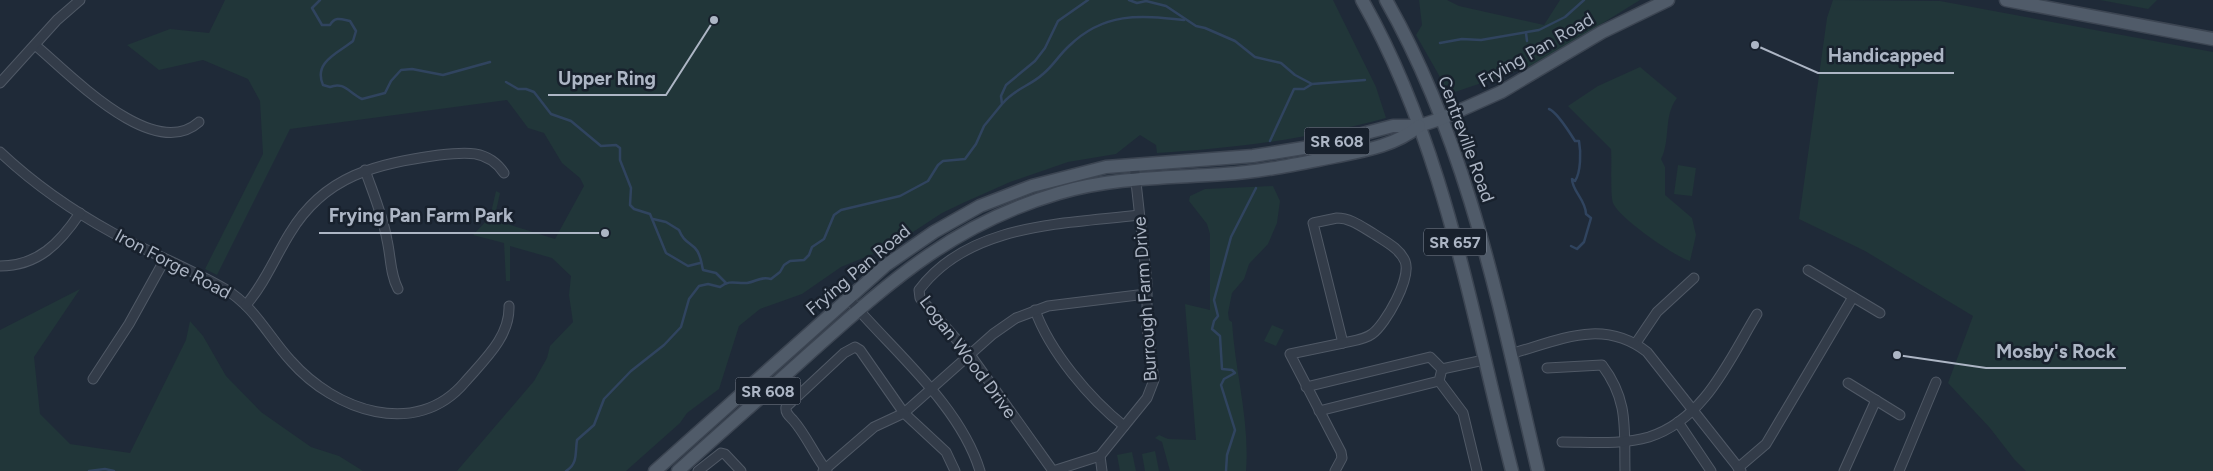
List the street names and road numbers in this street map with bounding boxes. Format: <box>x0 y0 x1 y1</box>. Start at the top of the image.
street label: Frying Pan Road <box>1474 8 1598 92</box>
street label: Centreville Road <box>1433 73 1499 205</box>
road number: SR 608 <box>1304 128 1370 154</box>
street label: Burrough Farm Drive <box>1128 216 1162 382</box>
street label: Frying Pan Road <box>801 220 915 320</box>
street label: Iron Forge Road <box>111 224 235 304</box>
road number: SR 657 <box>1424 228 1486 256</box>
street label: Logan Wood Drive <box>915 291 1021 423</box>
road number: SR 608 <box>736 378 800 404</box>

